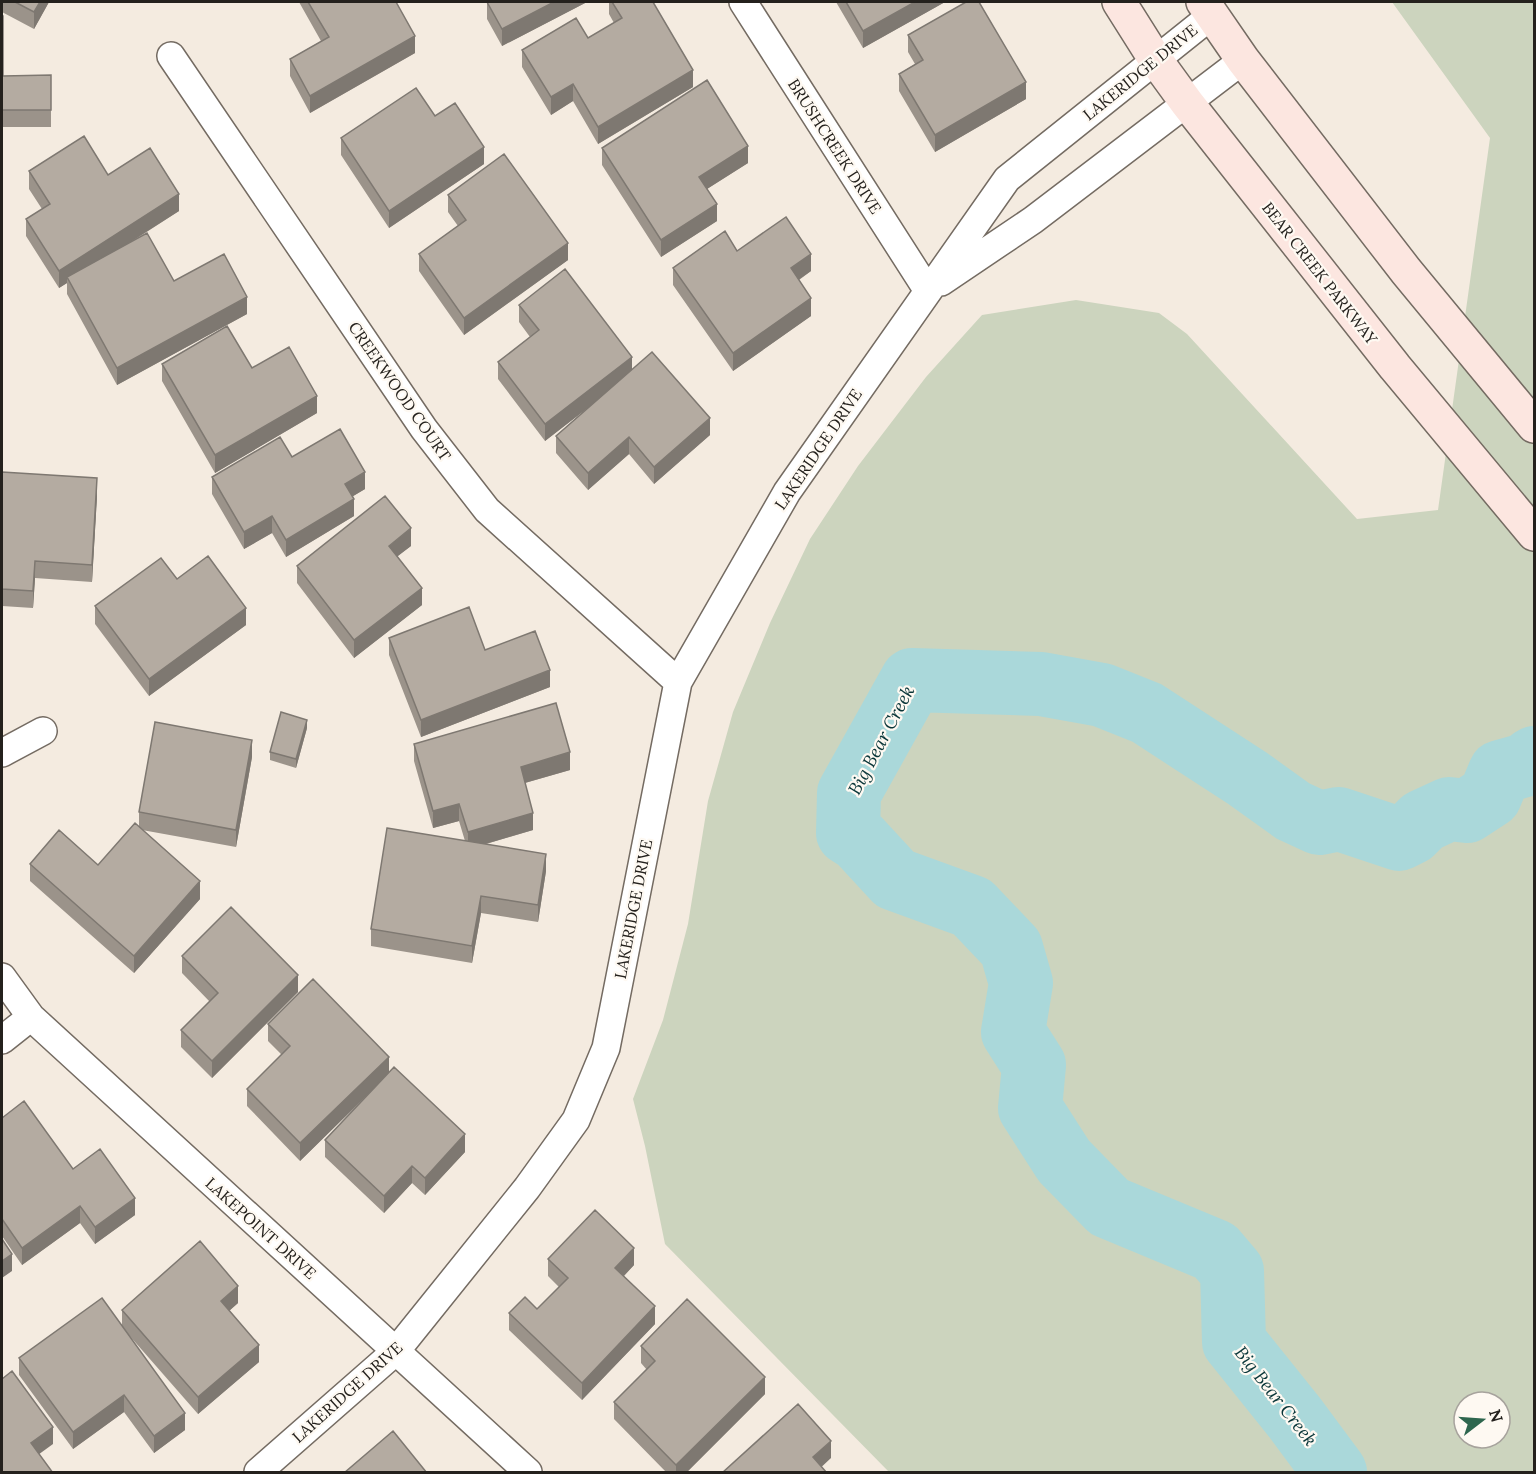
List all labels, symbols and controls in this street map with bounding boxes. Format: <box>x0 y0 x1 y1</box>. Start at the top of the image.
street label: LAKERIDGE DRIVE <box>1079 20 1201 124</box>
street label: BRUSHCREEK DRIVE <box>784 75 886 217</box>
street label: BEAR CREEK PARKWAY <box>1258 198 1382 349</box>
street label: CREEKWOOD COURT <box>344 318 456 464</box>
street label: LAKERIDGE DRIVE <box>770 385 866 513</box>
water label: Big Bear Creek <box>843 681 919 799</box>
street label: LAKERIDGE DRIVE <box>610 838 656 980</box>
street label: LAKEPOINT DRIVE <box>201 1173 321 1283</box>
street label: LAKERIDGE DRIVE <box>288 1337 406 1447</box>
water label: Big Bear Creek <box>1230 1341 1322 1451</box>
north arrow <box>1452 1390 1512 1450</box>
text: N <box>1485 1407 1508 1424</box>

